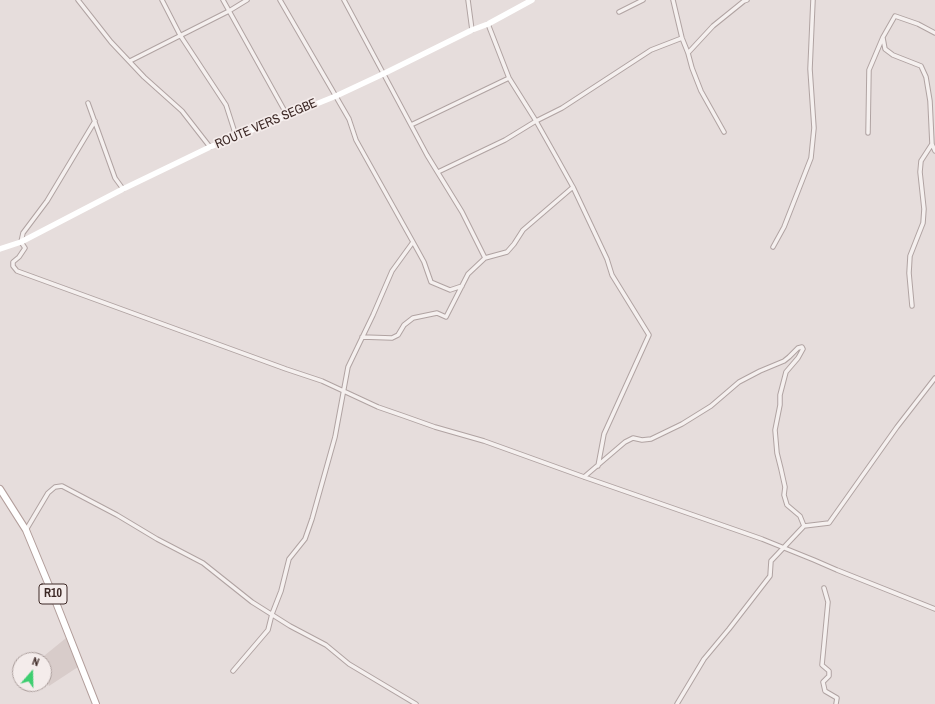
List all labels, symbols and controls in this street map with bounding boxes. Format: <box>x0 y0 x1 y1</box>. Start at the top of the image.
street label: ROUTE VERS SEGBE <box>213 96 319 152</box>
road number: R10 <box>39 584 67 604</box>
north arrow <box>12 652 52 692</box>
text: N <box>30 654 41 669</box>

